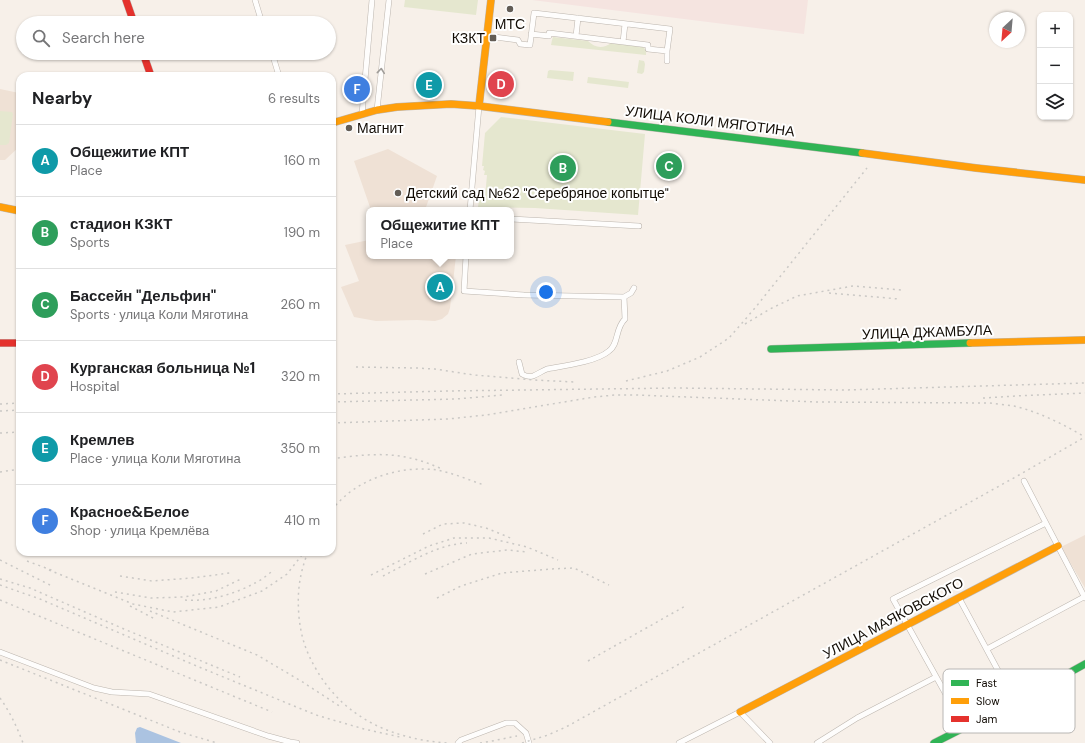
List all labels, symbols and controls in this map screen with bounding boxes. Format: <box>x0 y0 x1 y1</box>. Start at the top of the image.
marker: МТС <box>505 4 515 14</box>
north arrow <box>989 12 1025 48</box>
map controls <box>1037 12 1073 120</box>
button: + <box>1037 12 1073 48</box>
place label: МТС <box>495 15 525 33</box>
search box <box>16 16 336 60</box>
icon: search <box>30 27 52 49</box>
text: Search here <box>62 28 145 48</box>
place label: КЗКТ <box>452 29 485 47</box>
marker: КЗКТ <box>488 33 498 43</box>
button: − <box>1037 48 1073 84</box>
one-way arrow <box>376 68 385 74</box>
pin: D <box>488 69 514 99</box>
pin: E <box>416 70 442 100</box>
pin: F <box>344 74 370 104</box>
button: layers <box>1037 84 1073 120</box>
text: Nearby <box>32 87 92 109</box>
text: 6 results <box>268 90 320 107</box>
street label: УЛИЦА КОЛИ МЯГОТИНА <box>624 102 796 140</box>
place label: Магнит <box>357 119 404 137</box>
marker: Магнит <box>344 123 354 133</box>
text: Общежитие КПТ <box>70 142 189 162</box>
pin: C <box>656 151 682 181</box>
text: A <box>40 152 50 169</box>
text: 160 m <box>284 152 320 169</box>
pin: B <box>550 153 576 183</box>
text: Place <box>70 162 102 179</box>
place label: Детский сад №62 "Серебряное копытце" <box>406 184 669 202</box>
marker: Детский сад №62 "Серебряное копытце" <box>393 188 403 198</box>
popup <box>366 207 514 259</box>
text: стадион КЗКТ <box>70 214 172 234</box>
text: Общежитие КПТ <box>380 215 500 235</box>
text: B <box>41 224 49 241</box>
text: 190 m <box>284 224 320 241</box>
text: Sports <box>70 234 110 251</box>
text: Place <box>380 235 413 252</box>
pin: A <box>427 272 453 302</box>
your location <box>536 282 556 302</box>
text: Бассейн "Дельфин" <box>70 286 216 306</box>
text: C <box>40 296 50 313</box>
text: 260 m <box>280 296 320 313</box>
text: Sports · улица Коли Мяготина <box>70 306 248 323</box>
street label: УЛИЦА ДЖАМБУЛА <box>862 321 993 343</box>
text: Курганская больница №1 <box>70 358 255 378</box>
text: D <box>40 368 50 385</box>
text: 320 m <box>281 368 320 385</box>
text: Hospital <box>70 378 119 395</box>
text: Кремлев <box>70 430 134 450</box>
text: E <box>41 440 49 457</box>
text: 350 m <box>280 440 320 457</box>
text: Place · улица Коли Мяготина <box>70 450 241 467</box>
text: Красное&Белое <box>70 502 189 522</box>
text: F <box>41 512 49 529</box>
text: 410 m <box>284 512 320 529</box>
text: Shop · улица Кремлёва <box>70 522 209 539</box>
street label: УЛИЦА МАЯКОВСКОГО <box>820 573 966 663</box>
legend <box>943 669 1075 733</box>
text: Fast <box>976 676 997 690</box>
text: Slow <box>976 694 1000 708</box>
text: Jam <box>976 712 997 726</box>

